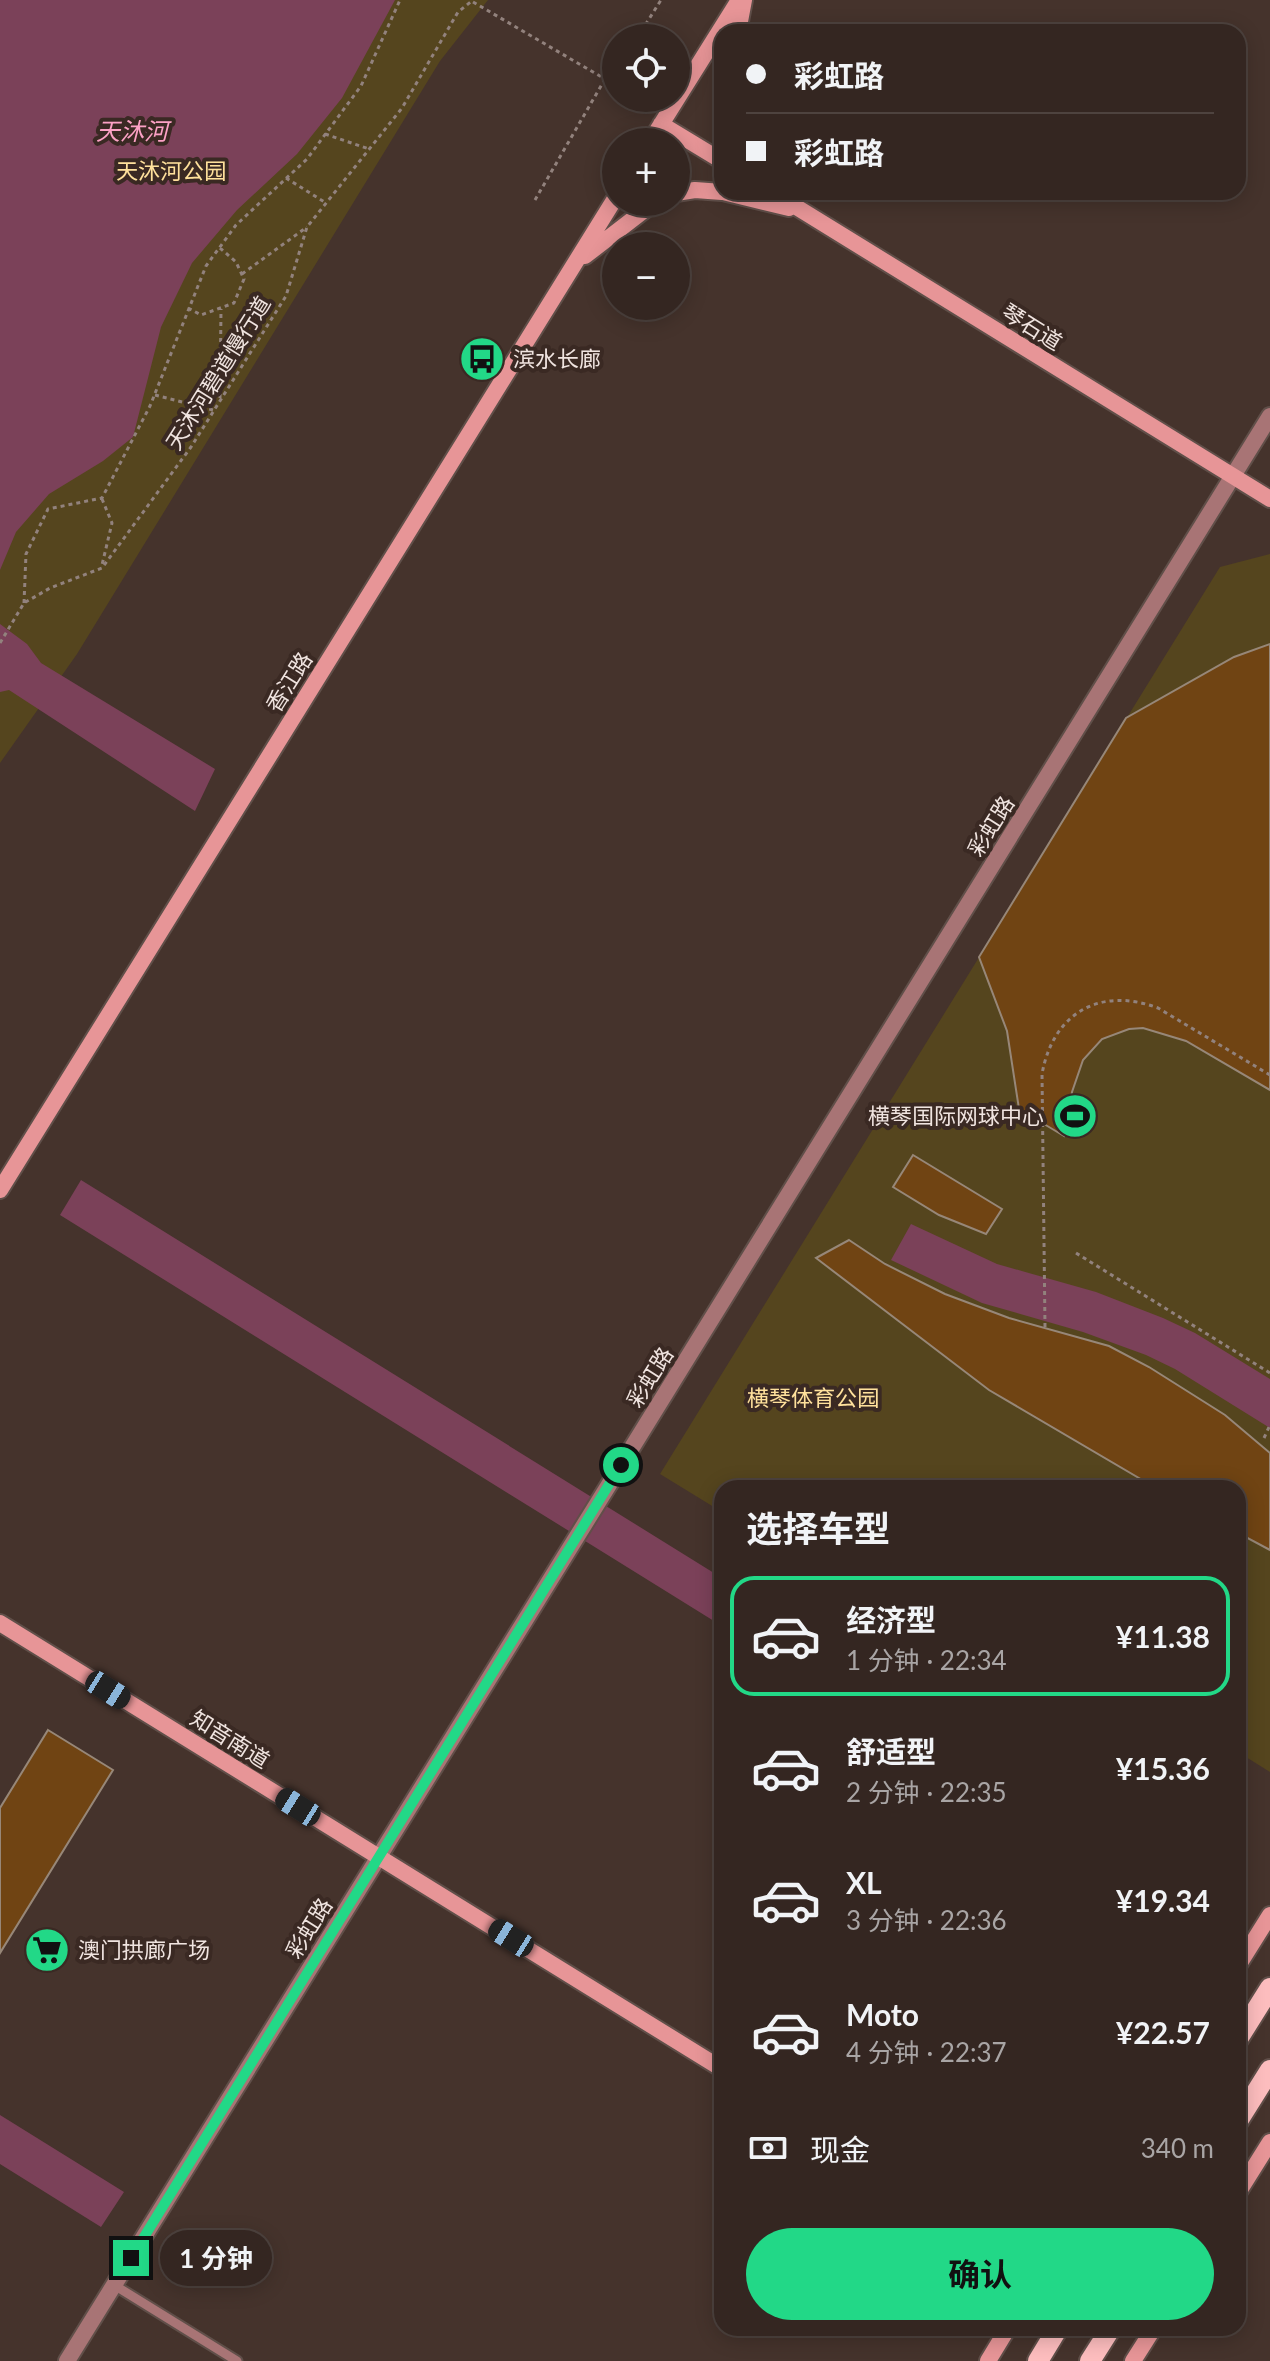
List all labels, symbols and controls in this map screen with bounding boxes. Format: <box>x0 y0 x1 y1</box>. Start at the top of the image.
map controls <box>602 24 690 320</box>
button: locate <box>602 24 690 112</box>
text: 彩虹路 <box>794 57 884 93</box>
water label: 天沐河 <box>96 116 172 145</box>
button: + <box>602 128 690 216</box>
text: 彩虹路 <box>794 134 884 170</box>
park label: 天沐河公园 <box>116 157 226 184</box>
button: − <box>602 232 690 320</box>
street label: 天沐河碧道慢行道 <box>159 291 276 455</box>
street label: 琴石道 <box>997 298 1067 356</box>
bus stop icon: 滨水长廊 <box>458 335 506 383</box>
place label: 滨水长廊 <box>513 345 601 372</box>
street label: 香江路 <box>260 647 318 717</box>
street label: 彩虹路 <box>962 791 1020 861</box>
sports icon: 横琴国际网球中心 <box>1051 1092 1099 1140</box>
place label: 横琴国际网球中心 <box>868 1102 1044 1129</box>
street label: 彩虹路 <box>621 1342 679 1412</box>
park label: 横琴体育公园 <box>747 1384 879 1411</box>
route start <box>603 1447 639 1483</box>
text: 选择车型 <box>746 1506 890 1550</box>
icon: car <box>750 1600 822 1672</box>
text: 经济型 <box>846 1601 936 1637</box>
text: ¥11.38 <box>1116 1618 1210 1654</box>
text: 1 分钟 · 22:34 <box>846 1644 1007 1676</box>
car <box>81 1667 135 1713</box>
street label: 知音南道 <box>186 1704 275 1773</box>
icon: car <box>750 1732 822 1804</box>
text: 舒适型 <box>846 1733 936 1769</box>
text: ¥15.36 <box>1116 1750 1210 1786</box>
text: 2 分钟 · 22:35 <box>846 1776 1007 1808</box>
car <box>271 1784 325 1830</box>
icon: car <box>750 1864 822 1936</box>
text: XL <box>846 1864 882 1900</box>
text: ¥19.34 <box>1116 1882 1210 1918</box>
street label: 彩虹路 <box>280 1893 338 1963</box>
text: 3 分钟 · 22:36 <box>846 1904 1007 1936</box>
car <box>484 1915 538 1961</box>
supermarket icon: 澳门拱廊广场 <box>23 1926 71 1974</box>
place label: 澳门拱廊广场 <box>78 1936 210 1963</box>
icon: car <box>750 1996 822 2068</box>
text: Moto <box>846 1996 919 2032</box>
text: ¥22.57 <box>1116 2014 1210 2050</box>
text: 4 分钟 · 22:37 <box>846 2036 1007 2068</box>
icon: cash <box>746 2126 790 2170</box>
text: 现金 <box>810 2131 870 2167</box>
text: 340 m <box>1141 2132 1214 2164</box>
button: 确认 <box>746 2228 1214 2320</box>
callout: 1 分钟 <box>159 2230 271 2286</box>
route end <box>113 2240 149 2276</box>
text: 1 分钟 <box>179 2242 253 2274</box>

